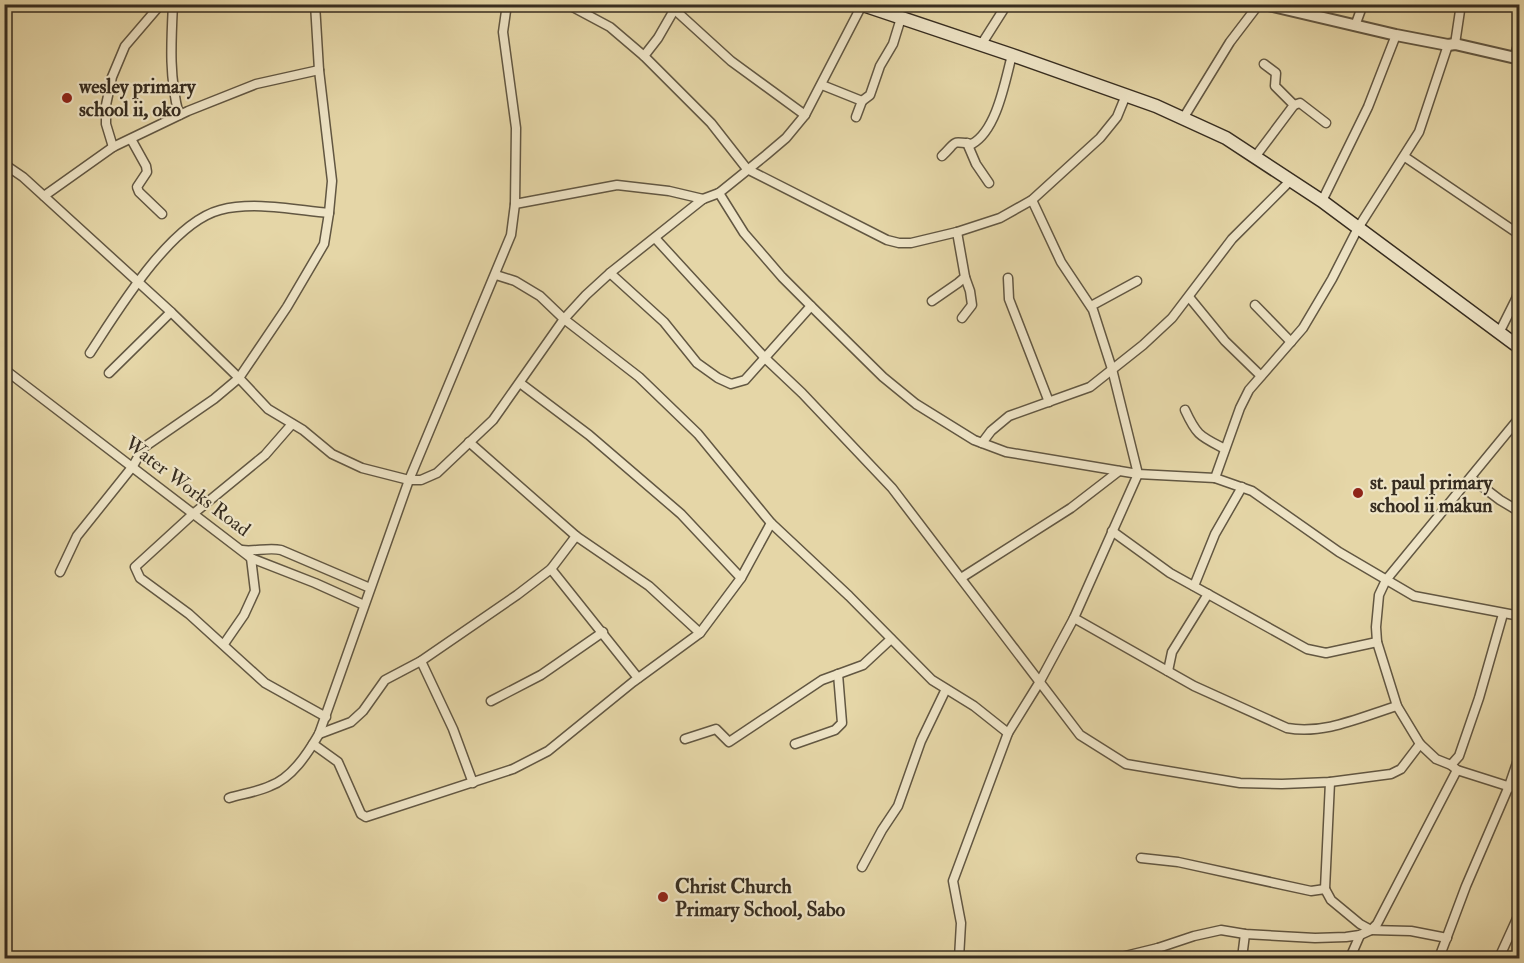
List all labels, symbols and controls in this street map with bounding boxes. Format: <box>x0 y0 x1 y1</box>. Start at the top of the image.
place label: wesley primary school ii, oko <box>78 74 197 122</box>
marker: wesley primary school ii, oko <box>60 91 74 105</box>
street label: Water Works Road <box>119 430 256 542</box>
place label: st. paul primary school ii makun <box>1370 470 1493 518</box>
marker: st. paul primary school ii makun <box>1351 486 1365 500</box>
place label: Christ Church Primary School, Sabo <box>675 874 846 923</box>
marker: Christ Church Primary School, Sabo <box>656 890 670 904</box>

